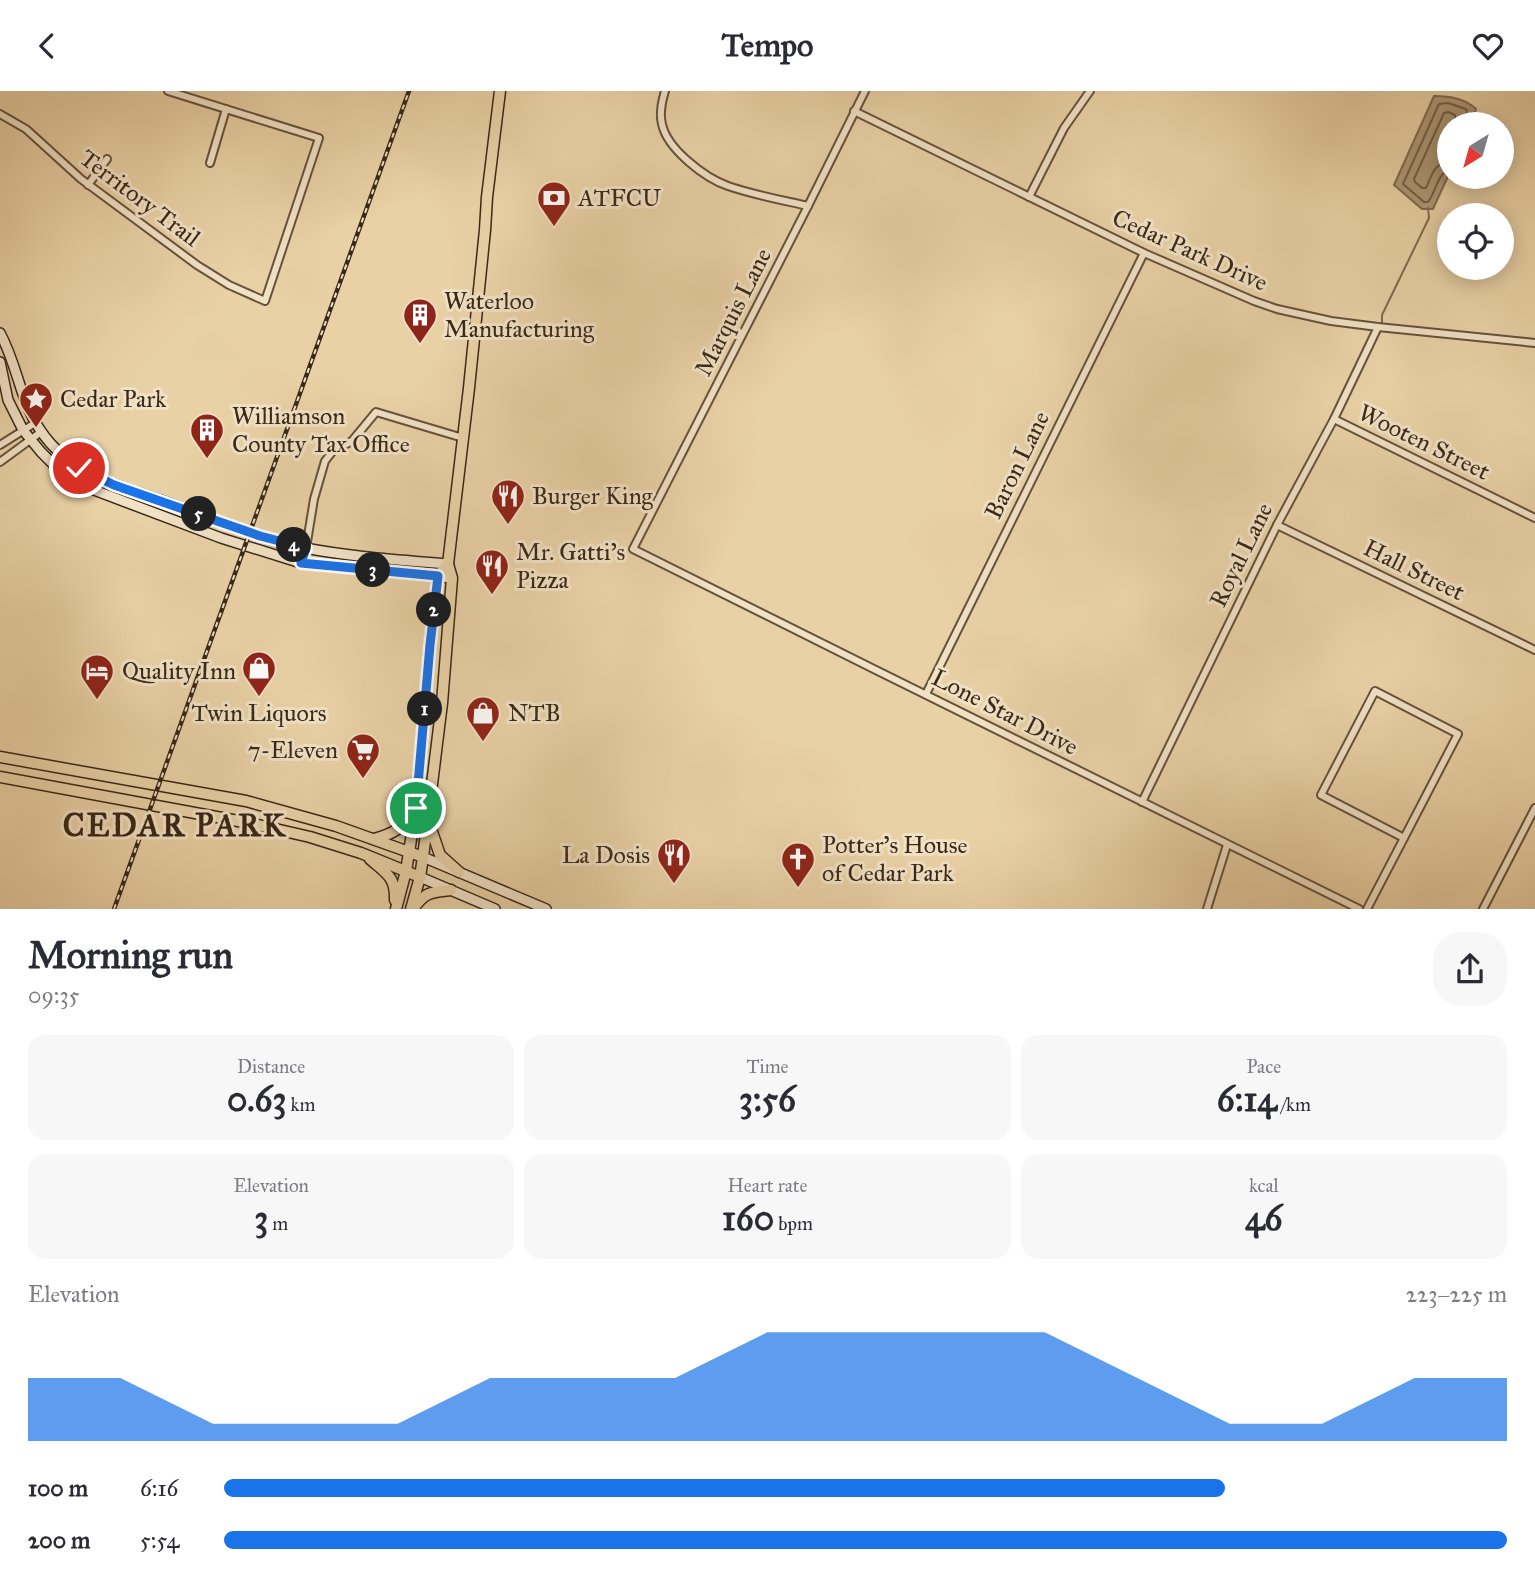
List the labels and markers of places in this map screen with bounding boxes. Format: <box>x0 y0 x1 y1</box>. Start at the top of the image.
bank icon: ATFCU <box>535 179 573 228</box>
place label: ATFCU <box>577 183 661 213</box>
place label: Waterloo Manufacturing <box>444 286 595 344</box>
building icon: Waterloo Manufacturing <box>401 296 439 345</box>
place icon: Cedar Park <box>17 380 55 429</box>
place label: Cedar Park <box>60 384 167 414</box>
place label: Williamson County Tax Office <box>232 401 410 459</box>
building icon: Williamson County Tax Office <box>188 411 226 460</box>
pin <box>49 438 109 498</box>
restaurant icon: Burger King <box>489 477 527 526</box>
place label: Burger King <box>532 481 654 511</box>
pin: 5 <box>182 497 216 531</box>
pin: 4 <box>276 527 312 563</box>
place label: Mr. Gatti's Pizza <box>516 537 625 595</box>
restaurant icon: Mr. Gatti's Pizza <box>473 547 511 596</box>
pin: 3 <box>356 553 390 587</box>
pin: 2 <box>416 593 452 627</box>
shop icon: Twin Liquors <box>240 649 278 698</box>
hotel icon: Quality Inn <box>78 652 116 701</box>
place label: Quality Inn <box>122 656 236 686</box>
pin: 1 <box>408 691 442 727</box>
shop icon: NTB <box>464 694 502 743</box>
place label: Twin Liquors <box>192 698 327 728</box>
place label: NTB <box>508 698 561 728</box>
supermarket icon: 7-Eleven <box>344 731 382 780</box>
place label: 7-Eleven <box>248 735 338 765</box>
pin <box>386 778 446 838</box>
place label: Potter's House of Cedar Park <box>822 830 968 888</box>
restaurant icon: La Dosis <box>655 836 693 885</box>
place label: La Dosis <box>562 840 650 870</box>
church icon: Potter's House of Cedar Park <box>779 840 817 889</box>

